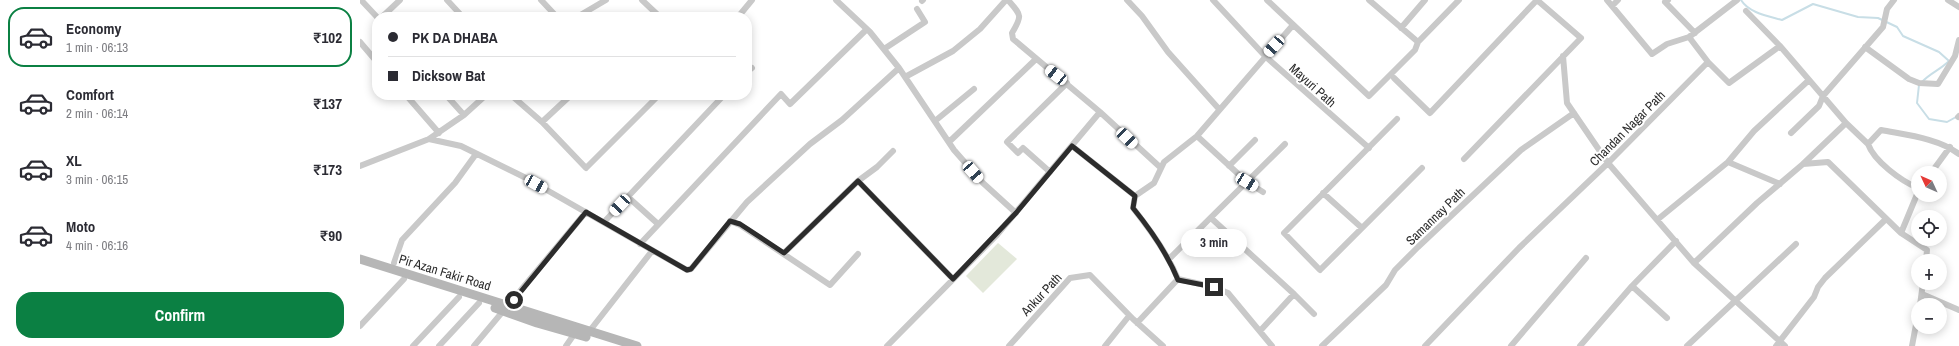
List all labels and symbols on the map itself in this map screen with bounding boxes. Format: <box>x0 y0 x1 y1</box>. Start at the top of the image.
car <box>1262 33 1286 59</box>
street label: Mayuri Path <box>1286 60 1340 111</box>
car <box>1043 63 1069 87</box>
street label: Chandan Nagar Path <box>1586 87 1669 170</box>
car <box>1114 125 1140 151</box>
car <box>961 159 985 185</box>
north arrow <box>1911 166 1947 202</box>
car <box>1234 171 1260 193</box>
car <box>523 173 549 195</box>
street label: Samannay Path <box>1402 184 1469 249</box>
car <box>607 192 633 218</box>
callout: 3 min <box>1181 229 1247 257</box>
street label: Pir Azan Fakir Road <box>397 250 493 295</box>
street label: Ankur Path <box>1016 269 1066 320</box>
route end <box>1205 278 1223 296</box>
route start <box>505 291 523 309</box>

